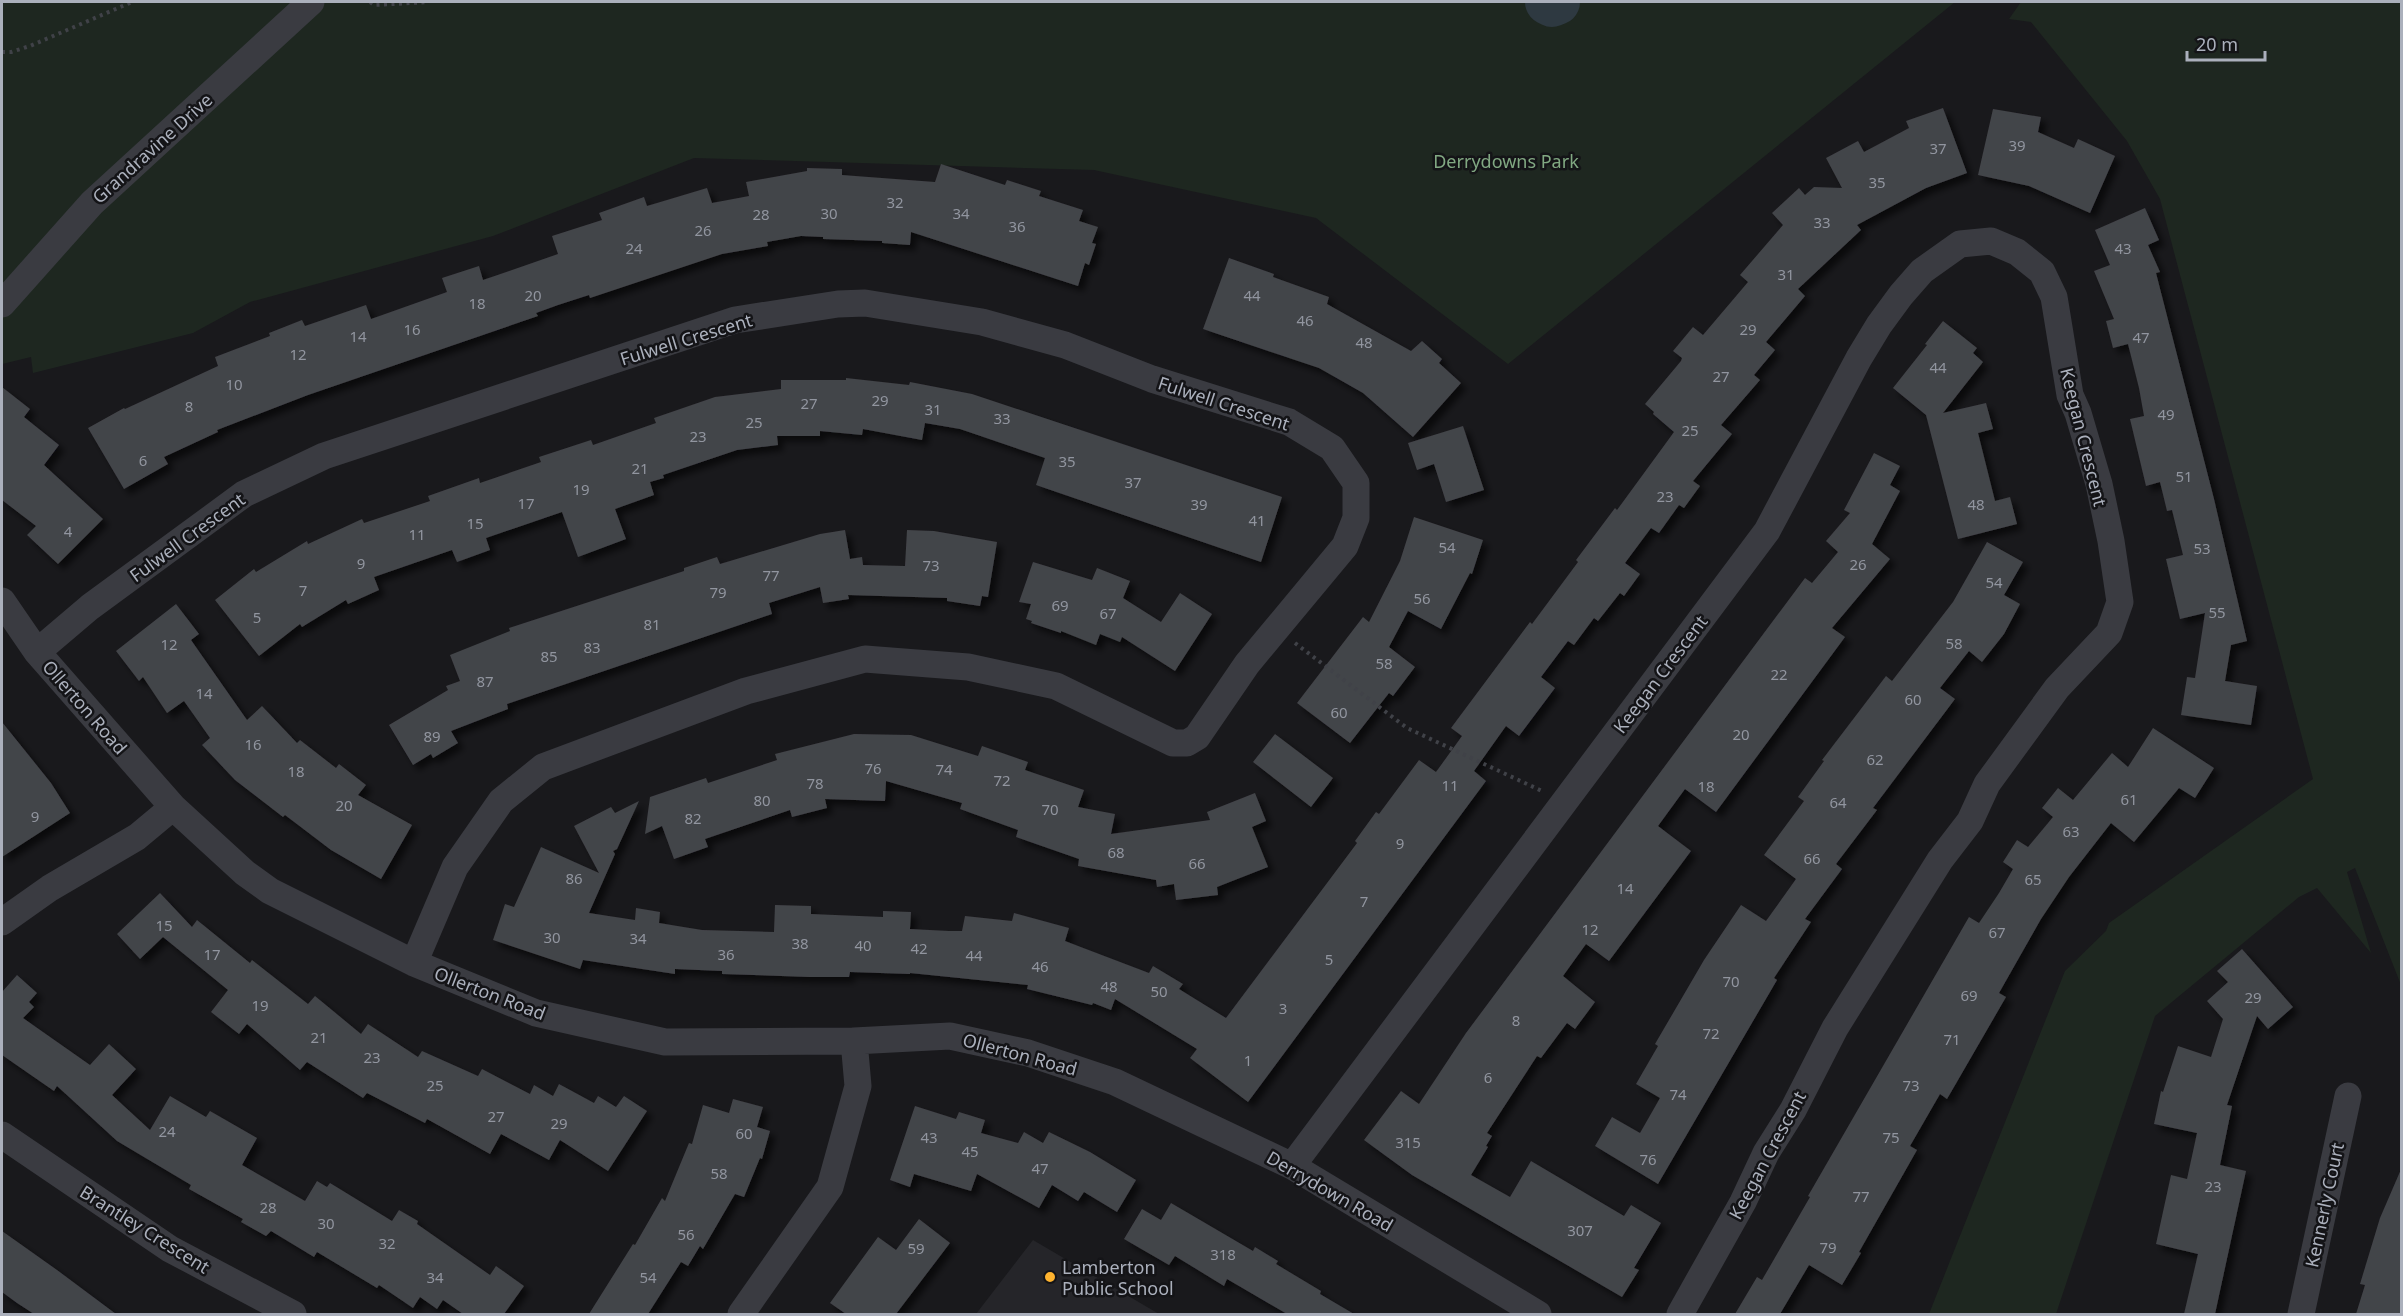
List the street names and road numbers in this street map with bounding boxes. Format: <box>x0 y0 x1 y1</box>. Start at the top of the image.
street label: Grandravine Drive <box>87 88 217 208</box>
street label: Fulwell Crescent <box>617 307 756 371</box>
street label: Keegan Crescent <box>2055 365 2113 509</box>
street label: Fulwell Crescent <box>1155 370 1293 436</box>
street label: Fulwell Crescent <box>125 487 250 587</box>
street label: Keegan Crescent <box>1608 610 1713 738</box>
street label: Ollerton Road <box>37 655 133 759</box>
street label: Ollerton Road <box>431 961 549 1025</box>
street label: Ollerton Road <box>960 1027 1080 1081</box>
street label: Keegan Crescent <box>1723 1086 1811 1223</box>
street label: Kennerly Court <box>2299 1140 2349 1270</box>
street label: Derrydown Road <box>1262 1145 1398 1237</box>
street label: Brantley Crescent <box>76 1179 215 1279</box>

